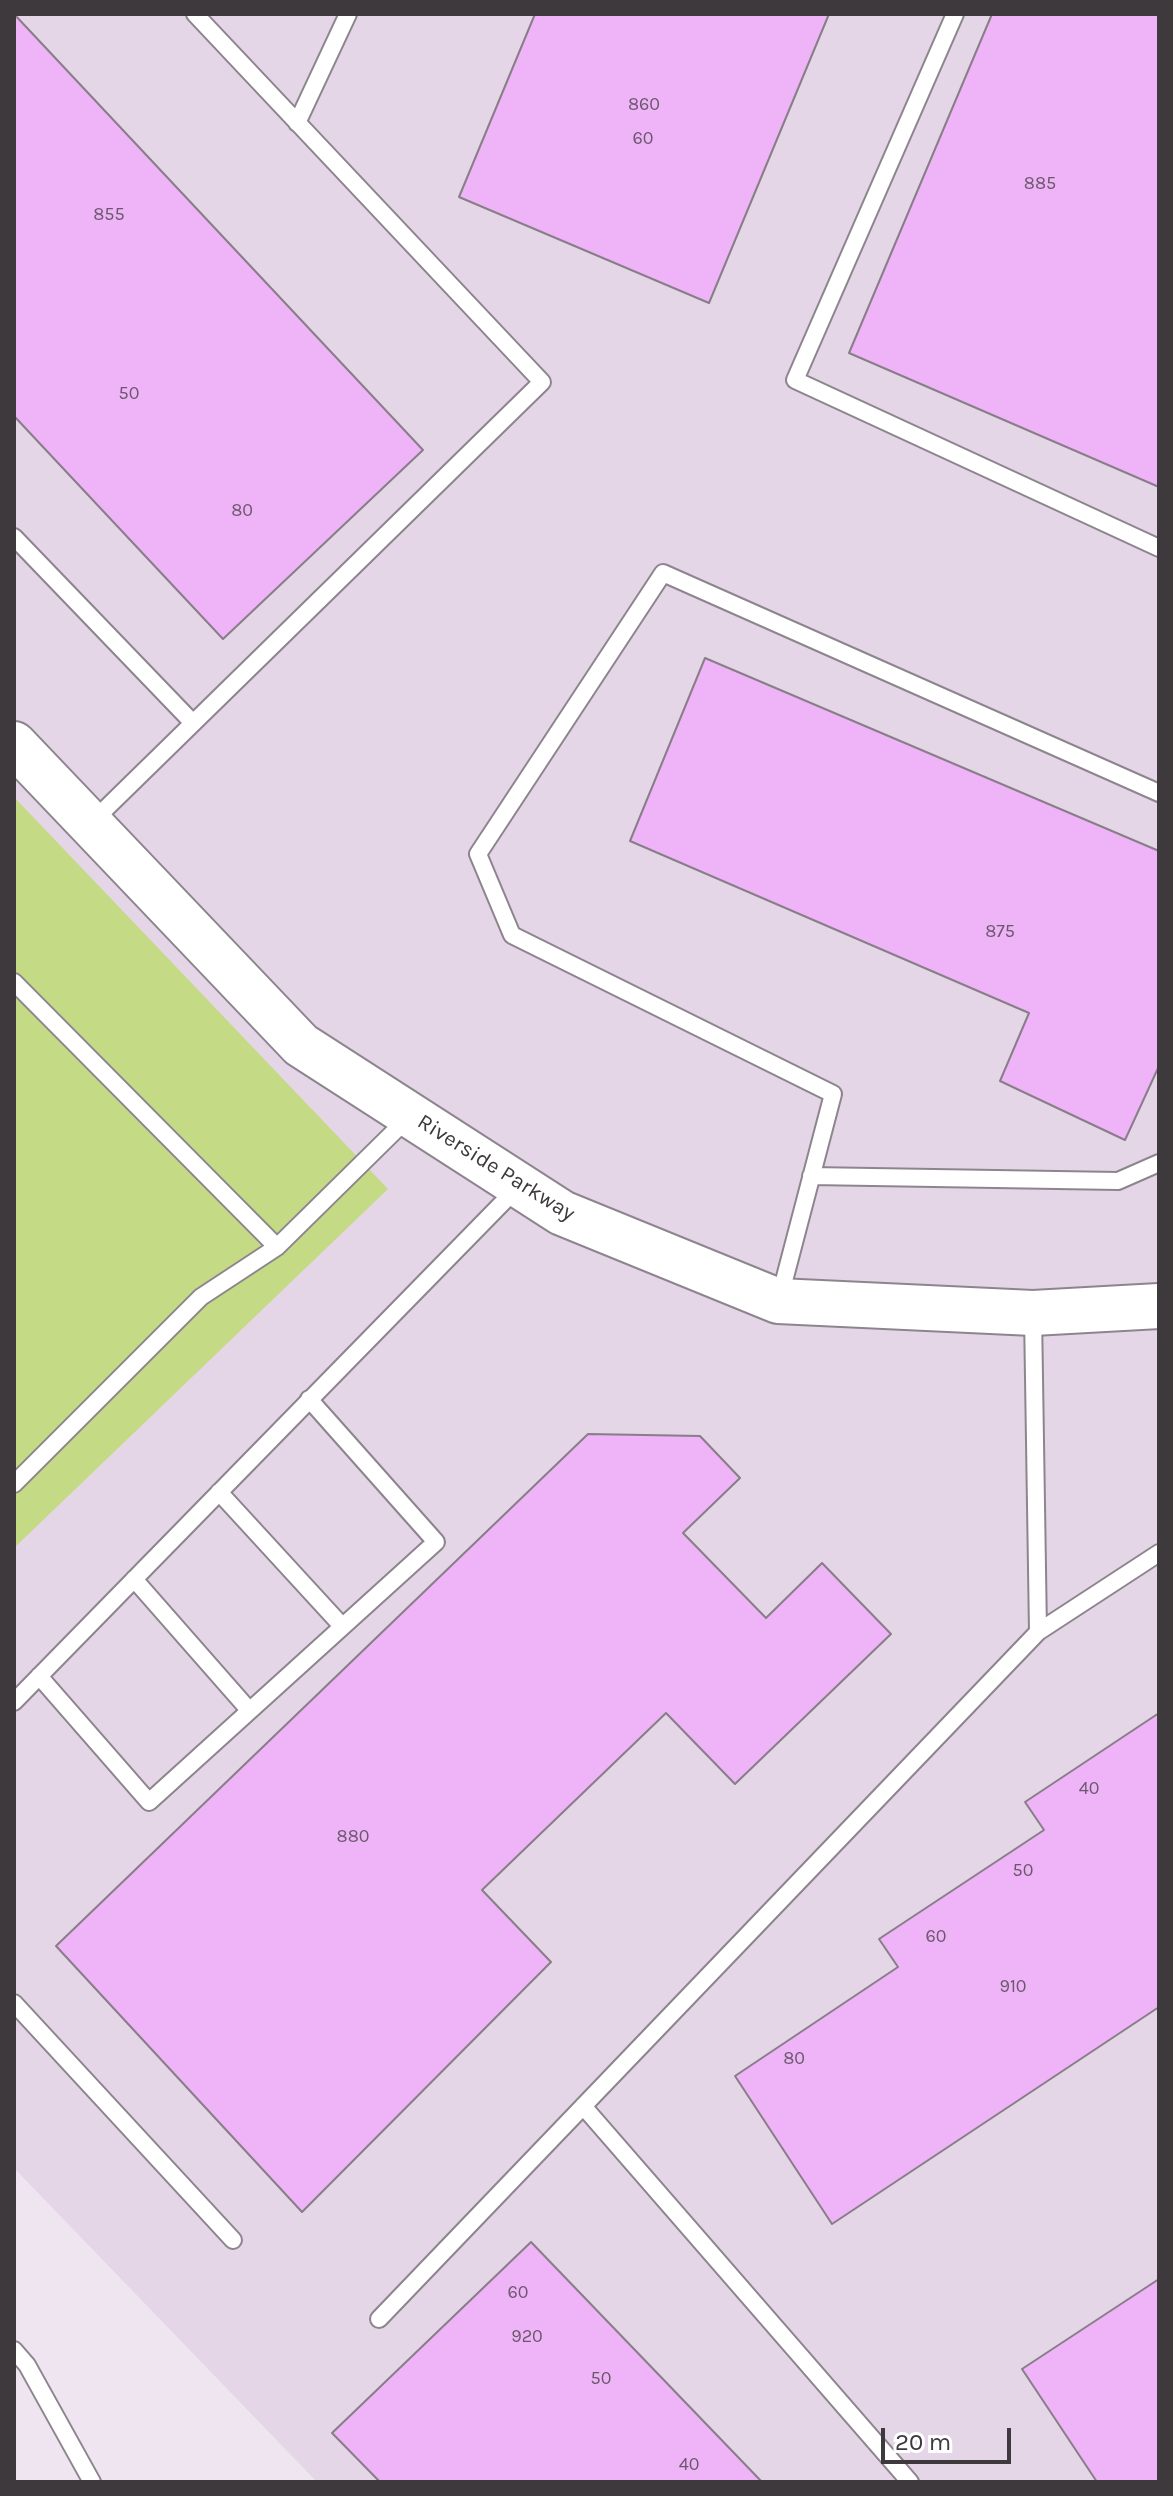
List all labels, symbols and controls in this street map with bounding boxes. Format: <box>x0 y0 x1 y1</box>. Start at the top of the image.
house number: 860 <box>628 94 660 116</box>
house number: 60 <box>633 128 653 150</box>
house number: 885 <box>1024 173 1056 195</box>
house number: 855 <box>93 204 125 226</box>
house number: 50 <box>119 383 139 405</box>
house number: 80 <box>231 500 253 522</box>
house number: 875 <box>985 921 1015 943</box>
street label: Riverside Parkway <box>412 1109 580 1227</box>
house number: 40 <box>1079 1778 1099 1800</box>
house number: 880 <box>337 1826 369 1848</box>
house number: 50 <box>1013 1860 1033 1882</box>
house number: 60 <box>926 1926 946 1948</box>
house number: 910 <box>999 1976 1027 1998</box>
house number: 80 <box>783 2048 805 2070</box>
house number: 60 <box>508 2282 528 2304</box>
house number: 920 <box>511 2326 543 2348</box>
house number: 50 <box>591 2368 611 2390</box>
scale bar <box>885 2412 1015 2462</box>
text: 20 m <box>895 2428 951 2456</box>
house number: 40 <box>679 2454 699 2476</box>

